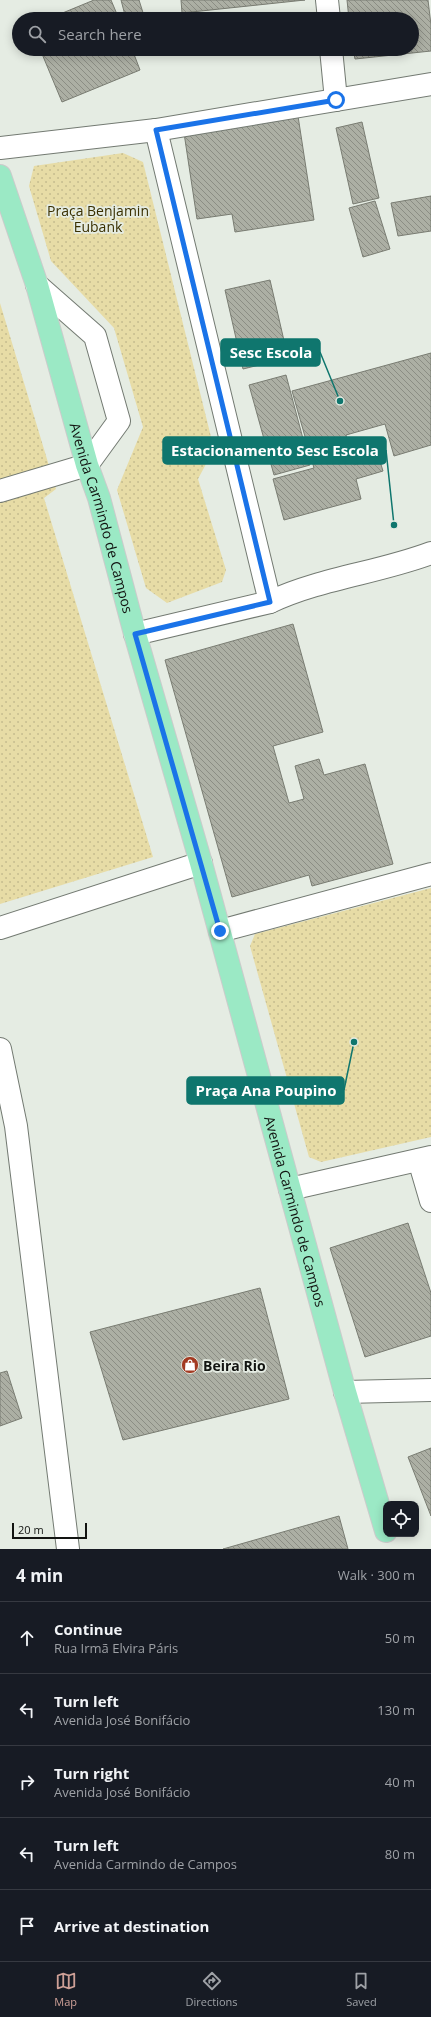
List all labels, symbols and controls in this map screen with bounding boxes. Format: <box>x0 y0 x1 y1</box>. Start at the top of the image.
search box <box>12 12 419 56</box>
icon: search <box>26 23 48 45</box>
text: Search here <box>58 24 142 44</box>
route start <box>327 91 345 109</box>
park label: Praça Benjamin Eubank <box>47 201 149 236</box>
callout: Sesc Escola <box>221 339 320 366</box>
text: Sesc Escola <box>230 342 312 362</box>
street label: Avenida Carmindo de Campos <box>66 420 139 615</box>
callout: Estacionamento Sesc Escola <box>163 437 386 464</box>
text: Estacionamento Sesc Escola <box>171 440 379 460</box>
route end <box>211 922 229 940</box>
callout: Praça Ana Poupino <box>187 1077 344 1104</box>
text: Praça Ana Poupino <box>196 1080 336 1100</box>
street label: Avenida Carmindo de Campos <box>261 1114 331 1309</box>
shop icon: Beira Rio <box>180 1355 200 1375</box>
place label: Beira Rio <box>203 1356 266 1375</box>
map controls <box>383 1501 419 1537</box>
button: locate <box>383 1501 419 1537</box>
scale bar <box>12 1521 87 1540</box>
text: 20 m <box>18 1522 44 1537</box>
text: 4 min <box>16 1564 63 1587</box>
text: Walk · 300 m <box>338 1566 415 1584</box>
text: Continue <box>54 1619 122 1639</box>
icon: ahead <box>16 1627 38 1649</box>
text: 50 m <box>385 1629 415 1647</box>
text: Rua Irmã Elvira Páris <box>54 1639 178 1657</box>
text: Turn left <box>54 1691 119 1711</box>
icon: left <box>16 1699 38 1721</box>
text: 130 m <box>377 1701 415 1719</box>
text: Avenida José Bonifácio <box>54 1711 190 1729</box>
text: Turn right <box>54 1763 129 1783</box>
icon: right <box>16 1771 38 1793</box>
text: 40 m <box>385 1773 415 1791</box>
text: Avenida José Bonifácio <box>54 1783 190 1801</box>
text: Turn left <box>54 1835 119 1855</box>
icon: left <box>16 1843 38 1865</box>
text: 80 m <box>385 1845 415 1863</box>
text: Avenida Carmindo de Campos <box>54 1855 237 1873</box>
icon: arrive <box>16 1915 38 1937</box>
text: Arrive at destination <box>54 1916 209 1936</box>
tab: Map <box>54 1970 77 2009</box>
tab: Directions <box>186 1970 238 2009</box>
tab: Saved <box>346 1970 377 2009</box>

